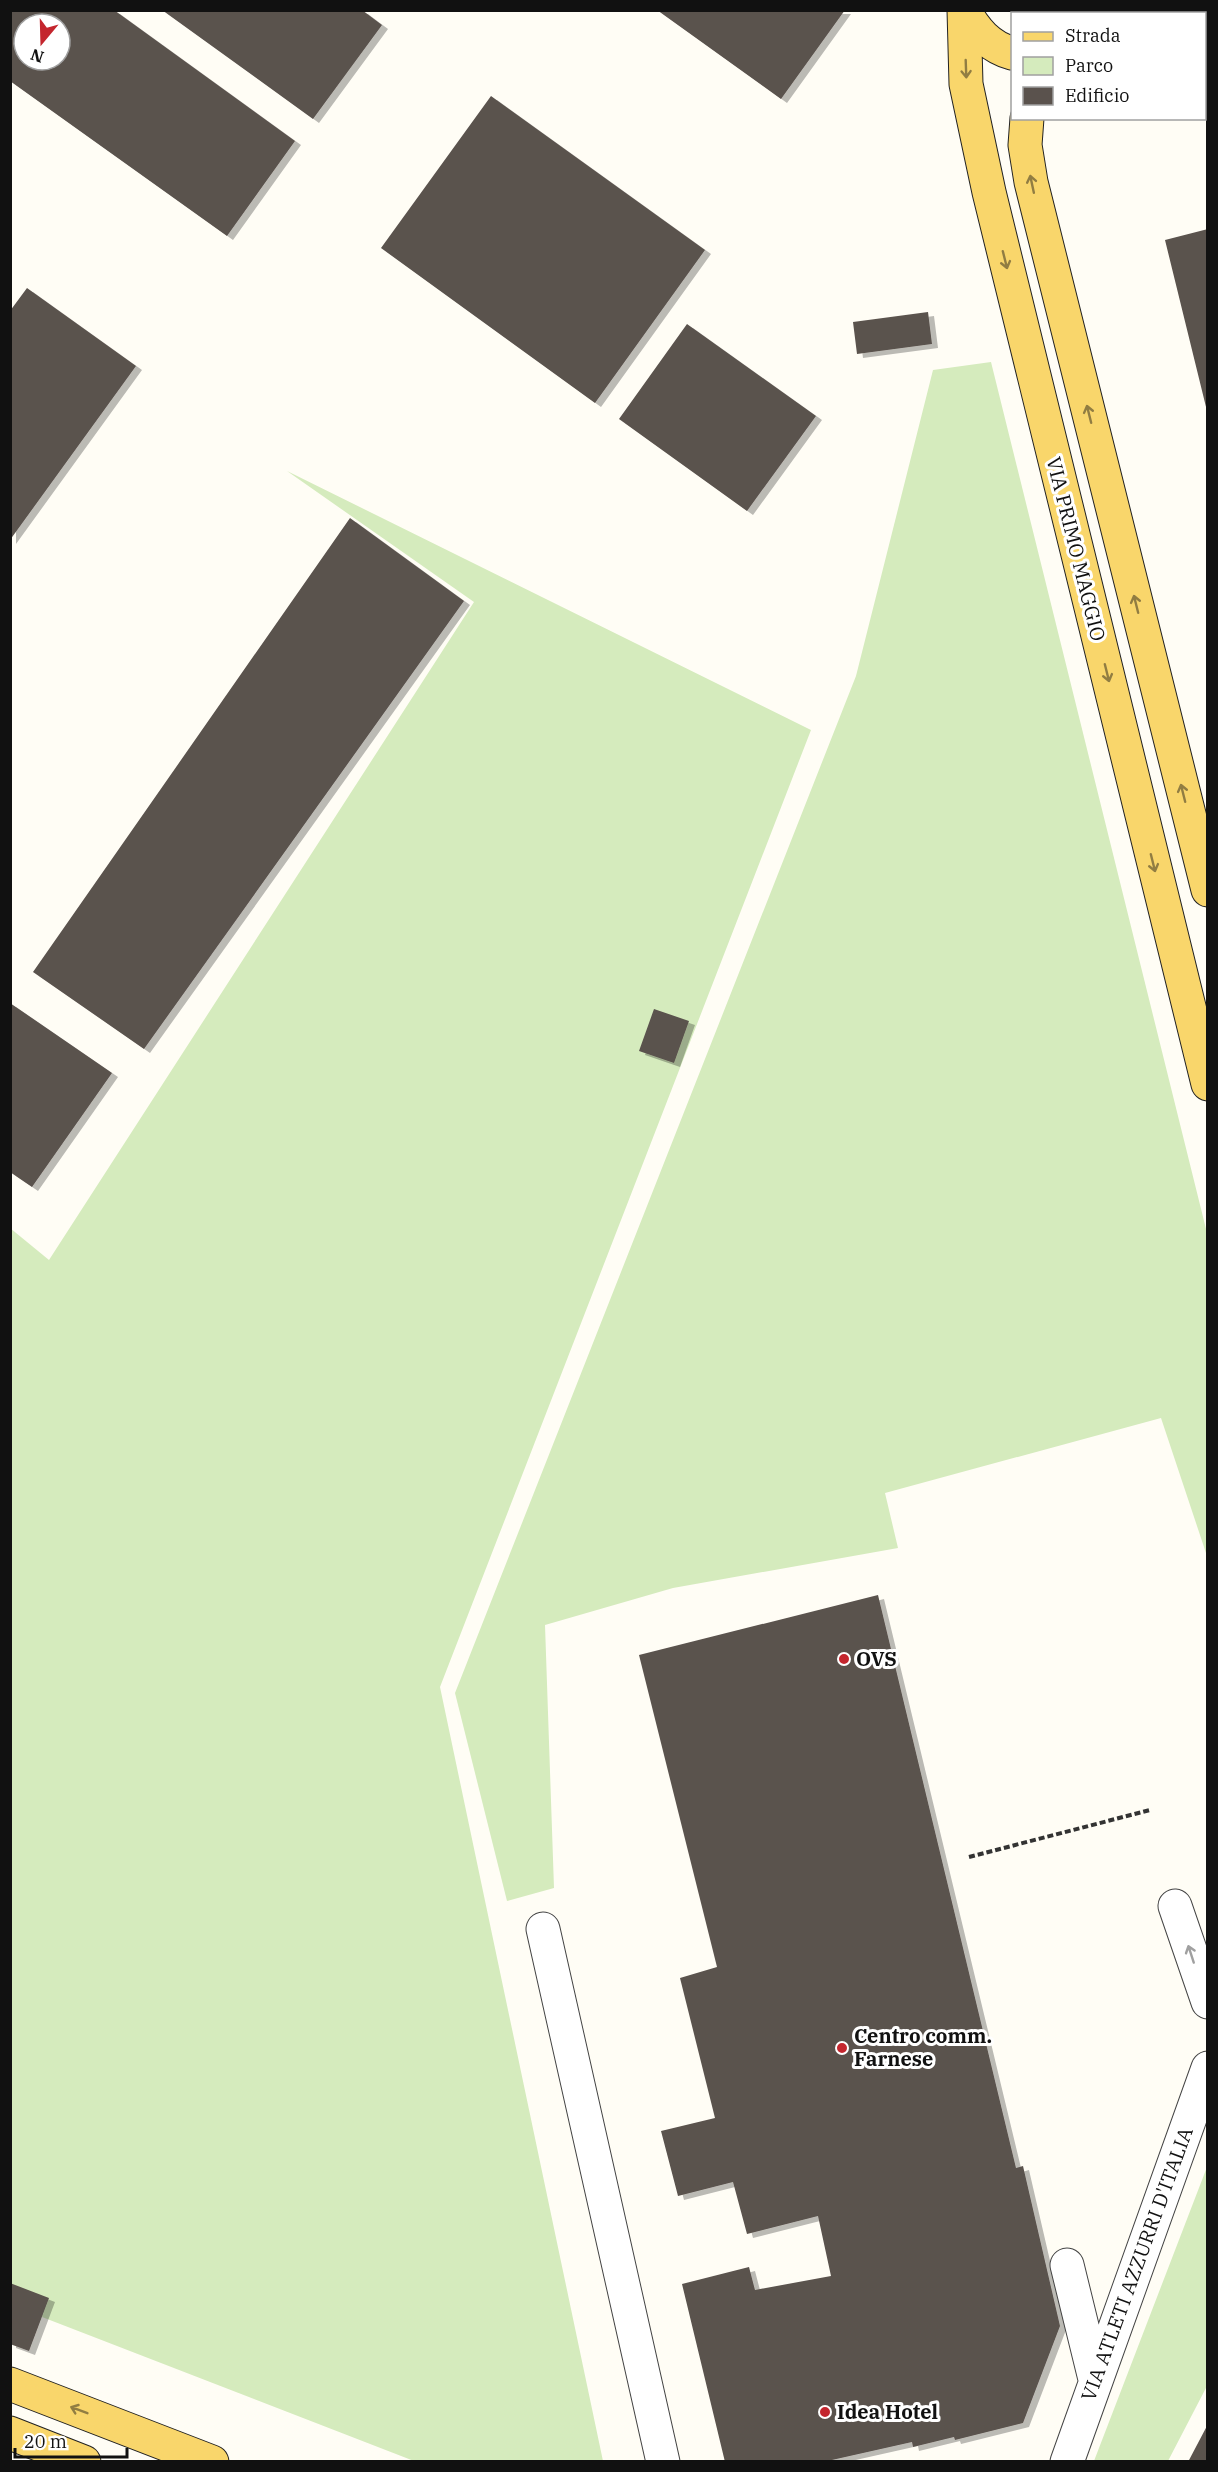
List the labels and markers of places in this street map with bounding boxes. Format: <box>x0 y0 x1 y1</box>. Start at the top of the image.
place label: OVS <box>856 1645 897 1672</box>
marker: OVS <box>837 1652 851 1666</box>
place label: Centro comm. Farnese <box>854 2022 992 2072</box>
marker: Centro comm. Farnese <box>835 2041 849 2055</box>
place label: Idea Hotel <box>837 2398 938 2425</box>
marker: Idea Hotel <box>818 2405 832 2419</box>

